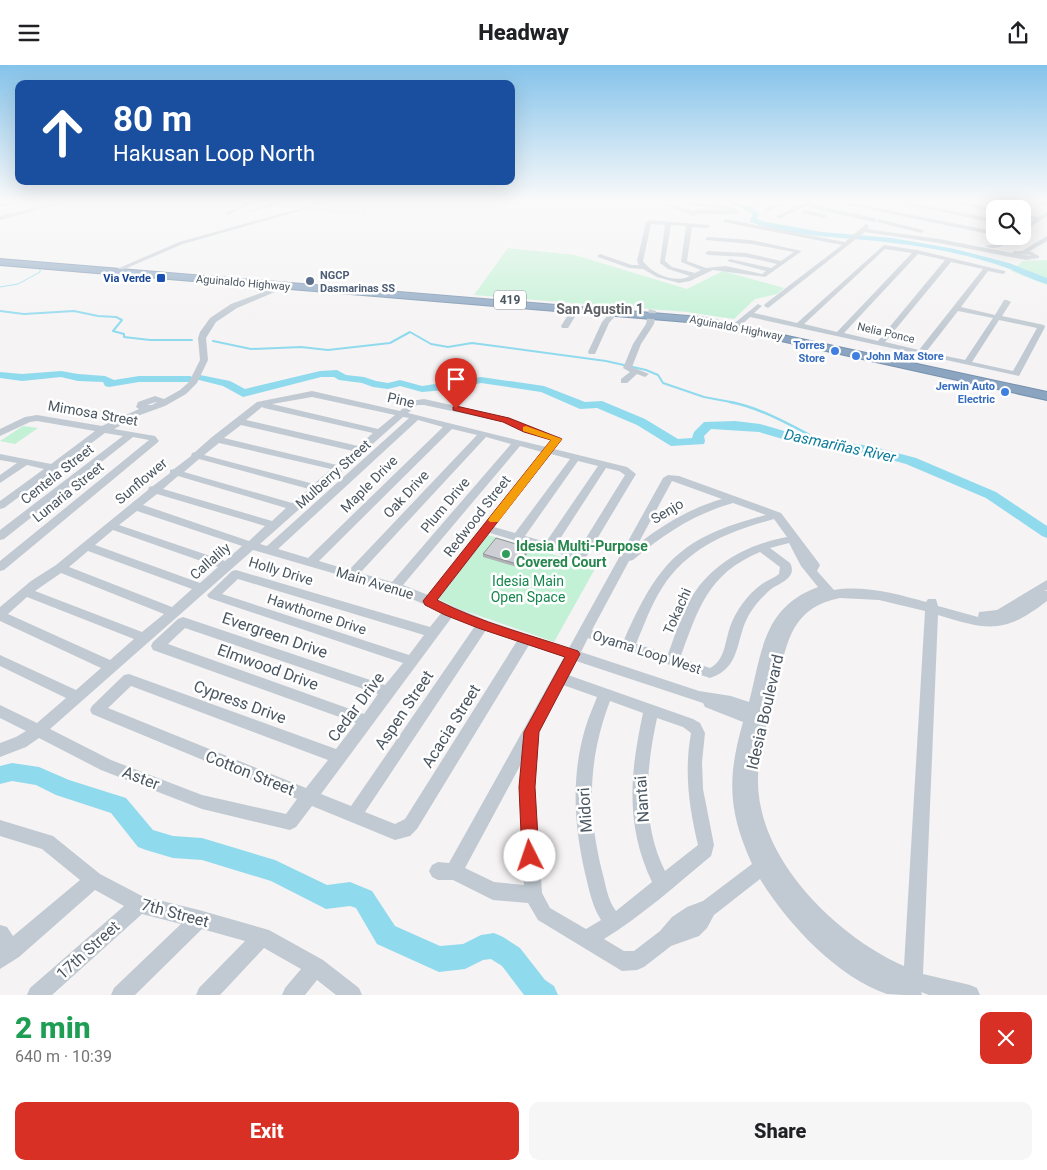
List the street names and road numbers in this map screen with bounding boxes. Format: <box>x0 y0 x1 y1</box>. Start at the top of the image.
street label: Aguinaldo Highway <box>196 272 291 294</box>
road number: 419 <box>494 291 526 309</box>
street label: Aguinaldo Highway <box>689 313 784 344</box>
street label: Nelia Ponce <box>856 320 916 346</box>
street label: Pine <box>386 389 416 411</box>
street label: Mimosa Street <box>47 397 140 429</box>
street label: Mulberry Street <box>292 436 374 512</box>
street label: Centela Street <box>18 440 97 507</box>
street label: Maple Drive <box>337 452 401 516</box>
street label: Sunflower <box>112 455 170 507</box>
street label: Lunaria Street <box>29 458 107 525</box>
street label: Oak Drive <box>380 467 432 521</box>
street label: Redwood Street <box>440 472 514 560</box>
street label: Plum Drive <box>417 474 473 536</box>
street label: Senjo <box>648 495 686 527</box>
street label: Callalily <box>187 539 234 583</box>
street label: Holly Drive <box>247 554 315 588</box>
street label: Main Avenue <box>334 564 416 602</box>
street label: Tokachi <box>660 585 694 637</box>
street label: Hawthorne Drive <box>265 590 369 638</box>
street label: Evergreen Drive <box>220 608 330 662</box>
street label: Oyama Loop West <box>591 627 704 677</box>
street label: Elmwood Drive <box>215 640 321 694</box>
street label: Idesia Boulevard <box>743 653 787 771</box>
street label: Aspen Street <box>371 667 437 753</box>
street label: Cedar Drive <box>324 669 388 745</box>
street label: Cypress Drive <box>191 676 289 728</box>
street label: Acacia Street <box>418 681 484 771</box>
street label: Cotton Street <box>203 747 297 799</box>
street label: Aster <box>120 762 163 794</box>
street label: Nantai <box>631 775 653 823</box>
street label: Midori <box>574 787 596 833</box>
street label: 7th Street <box>139 895 211 931</box>
street label: 17th Street <box>53 917 123 983</box>

